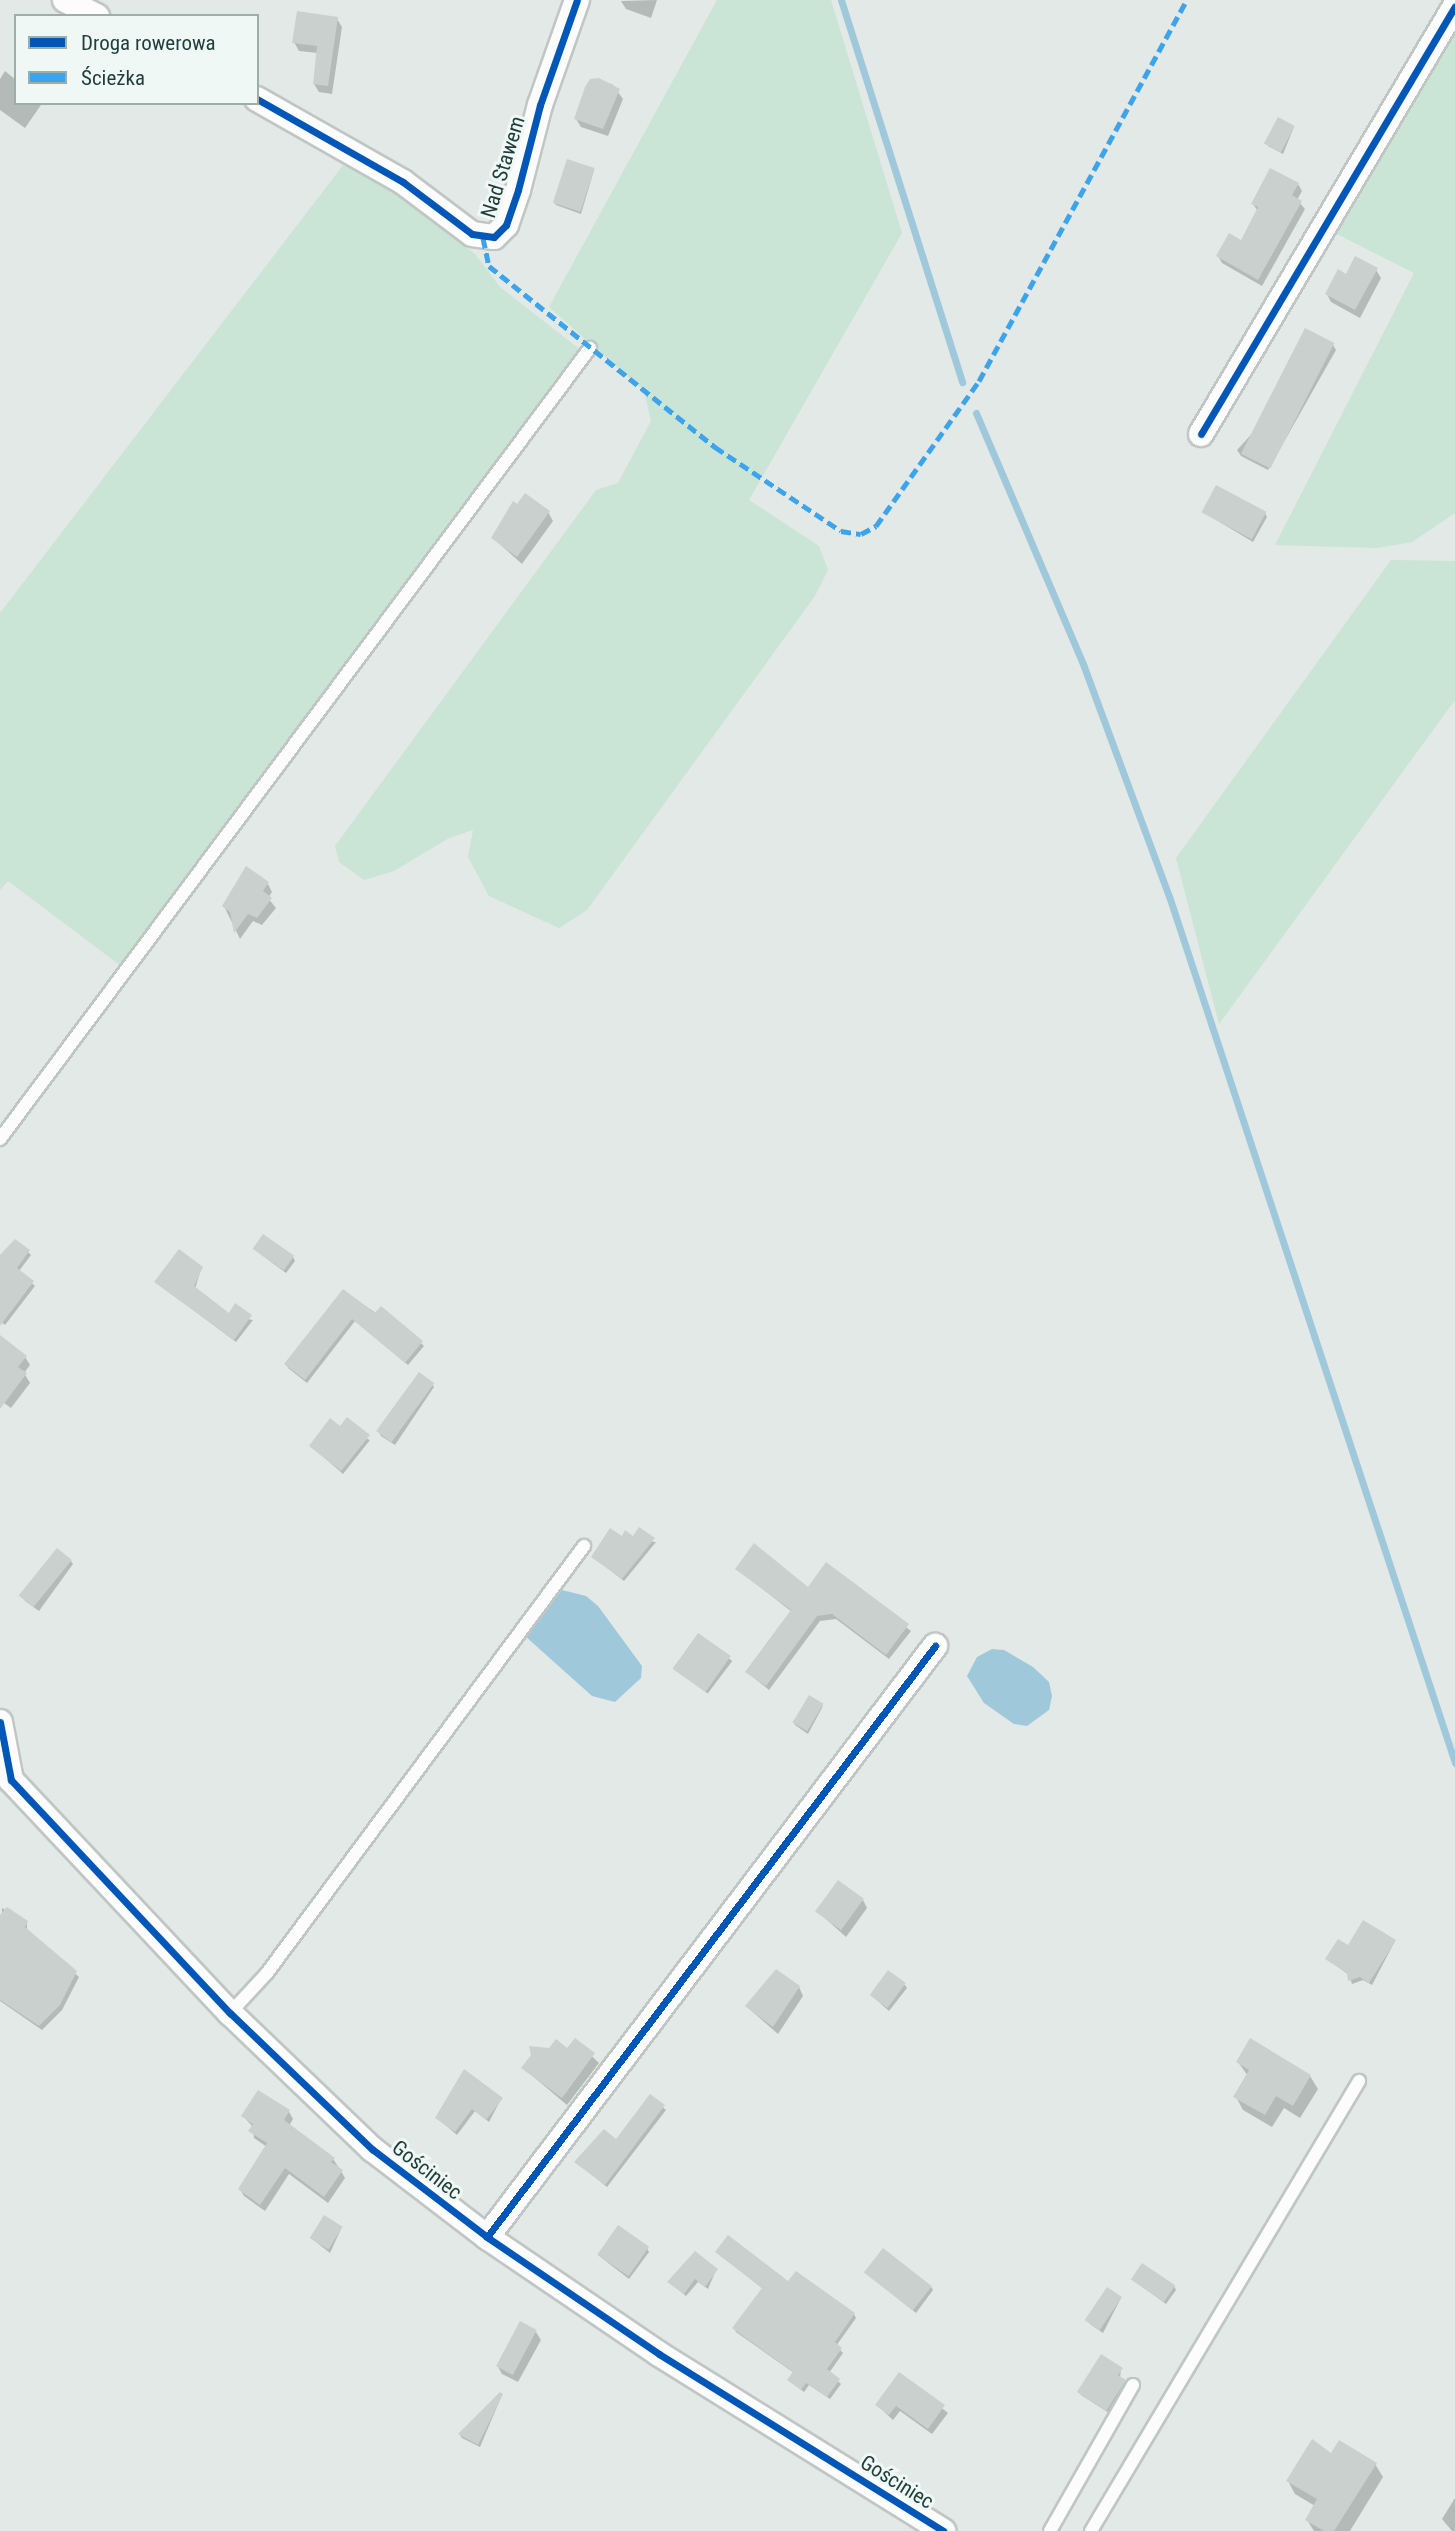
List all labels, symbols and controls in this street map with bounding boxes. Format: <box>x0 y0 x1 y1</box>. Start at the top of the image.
legend <box>14 14 259 105</box>
text: Droga rowerowa <box>81 31 216 55</box>
text: Ścieżka <box>81 66 145 90</box>
street label: Nad Stawem <box>476 113 530 221</box>
street label: Gościniec <box>387 2135 467 2205</box>
street label: Gościniec <box>856 2450 938 2514</box>

